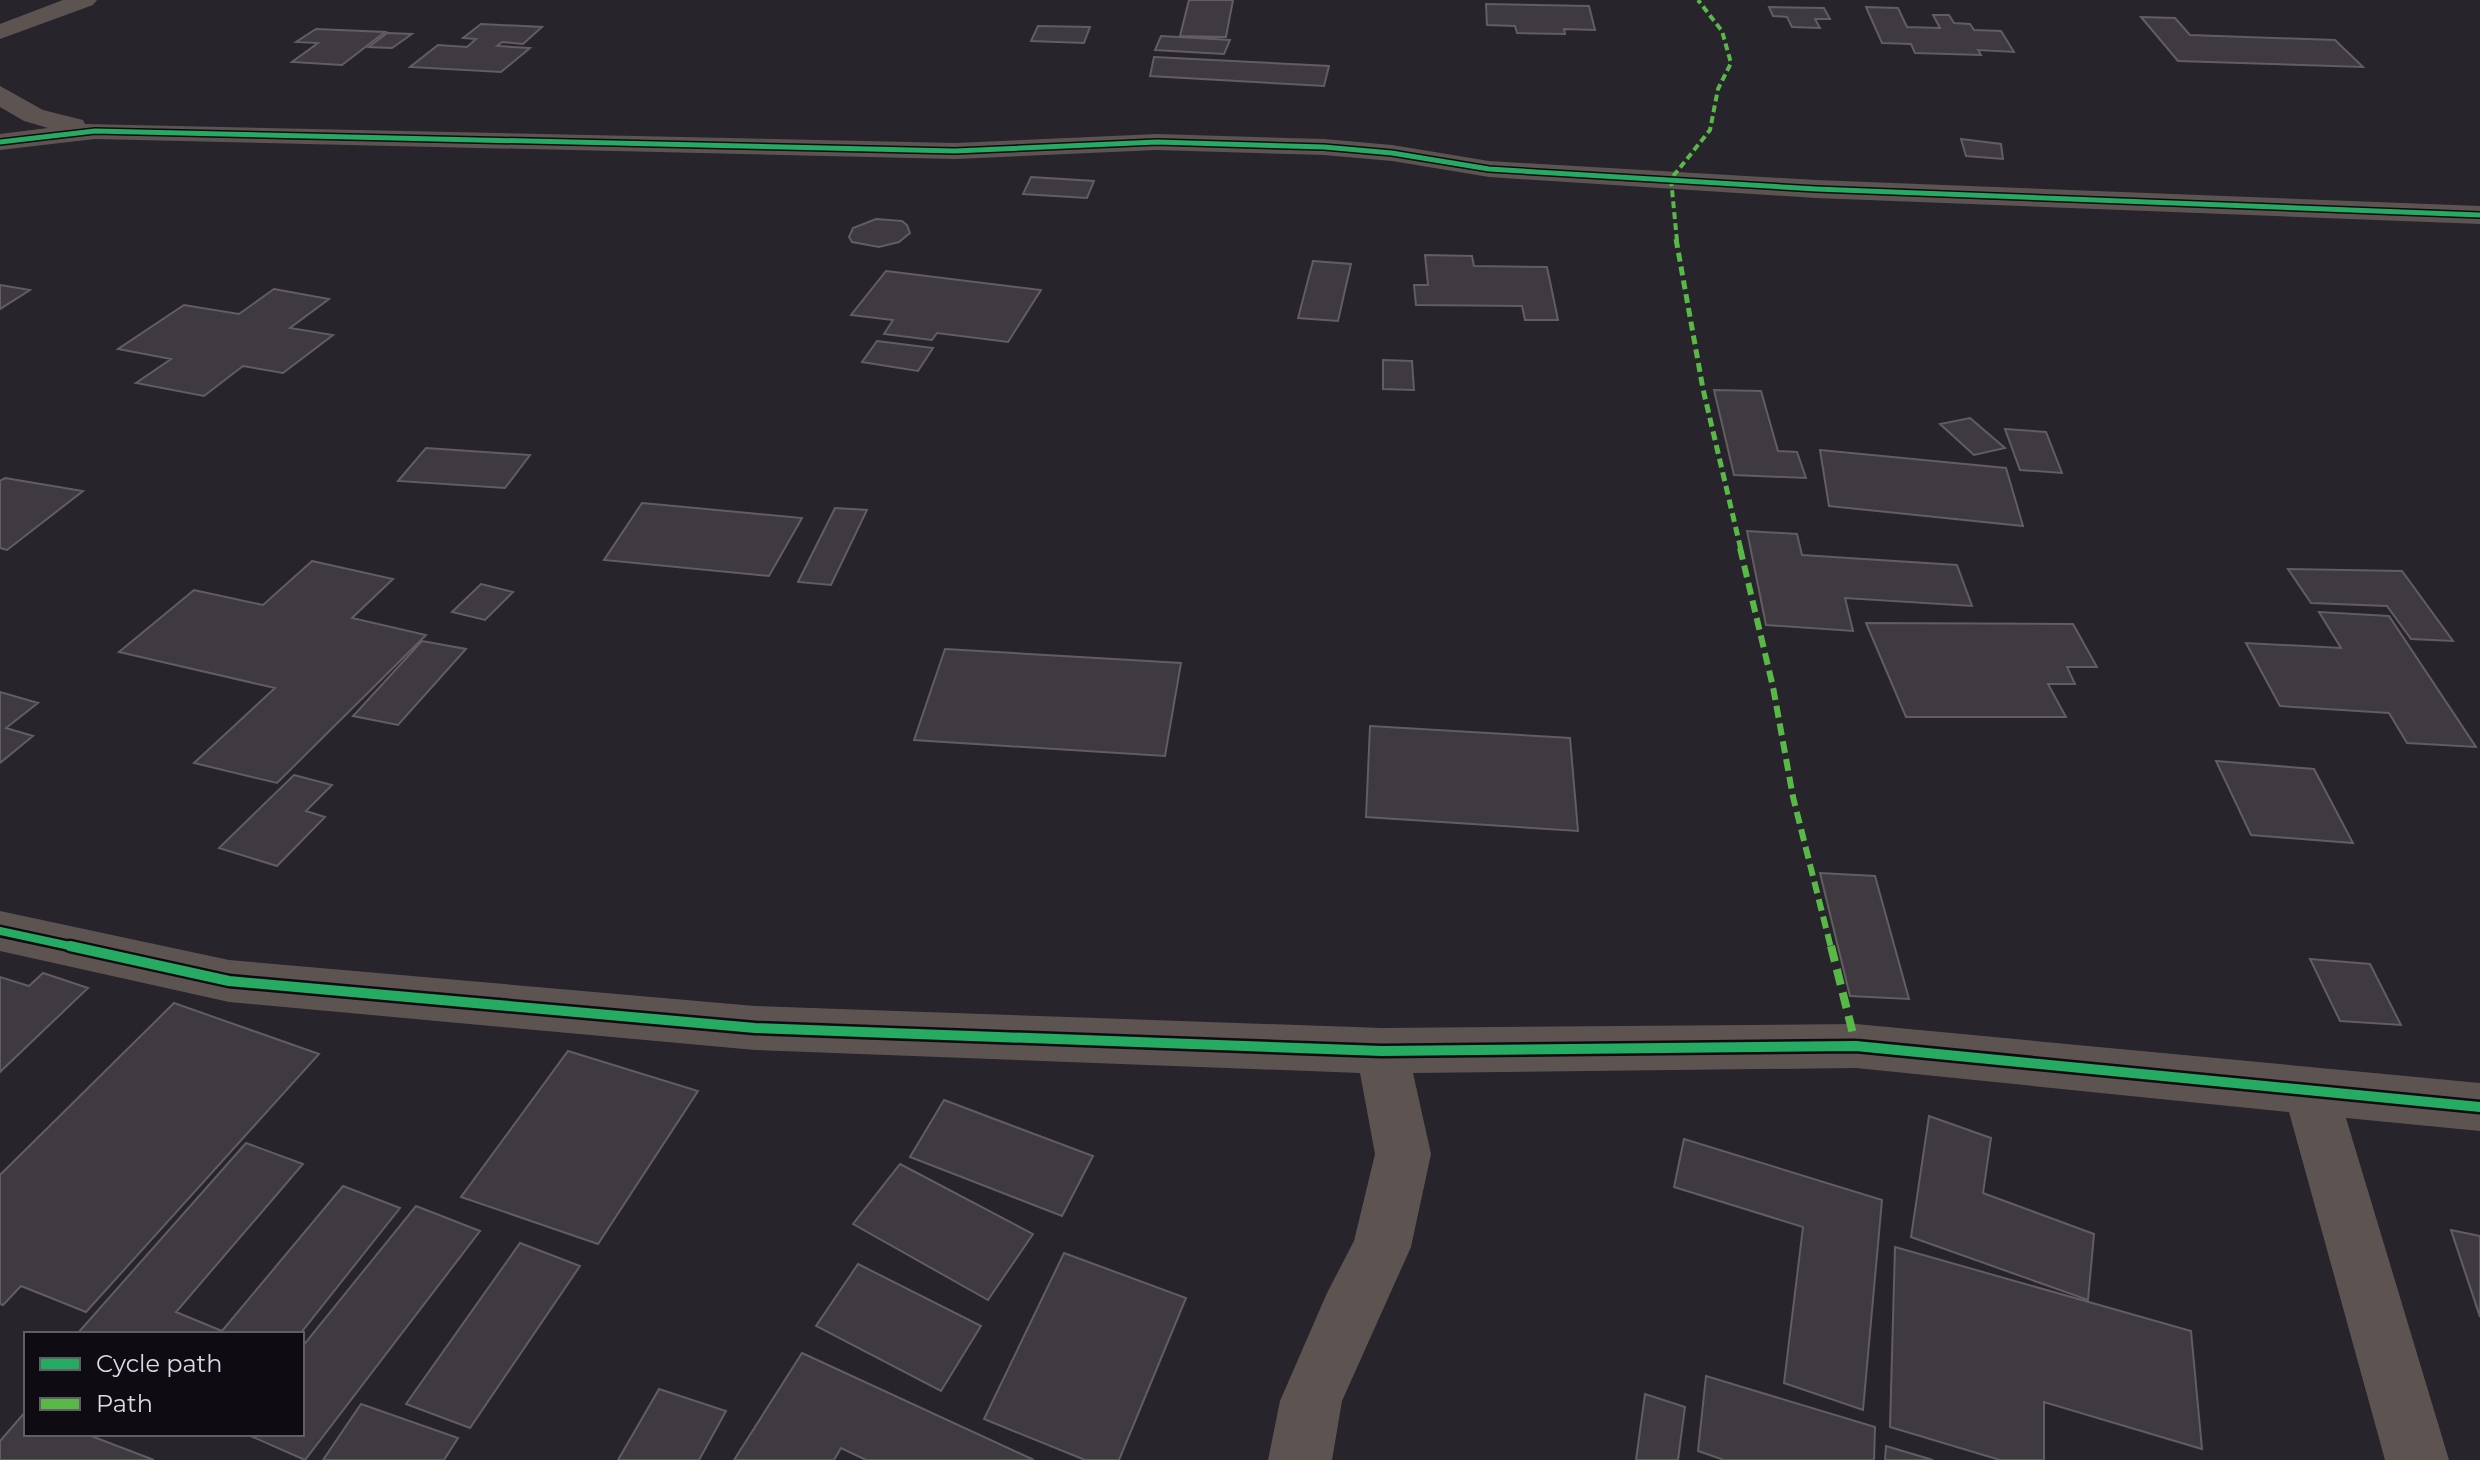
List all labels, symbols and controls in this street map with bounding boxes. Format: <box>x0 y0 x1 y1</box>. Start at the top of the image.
legend <box>24 1332 304 1436</box>
text: Cycle path <box>96 1349 223 1378</box>
text: Path <box>96 1389 153 1418</box>

